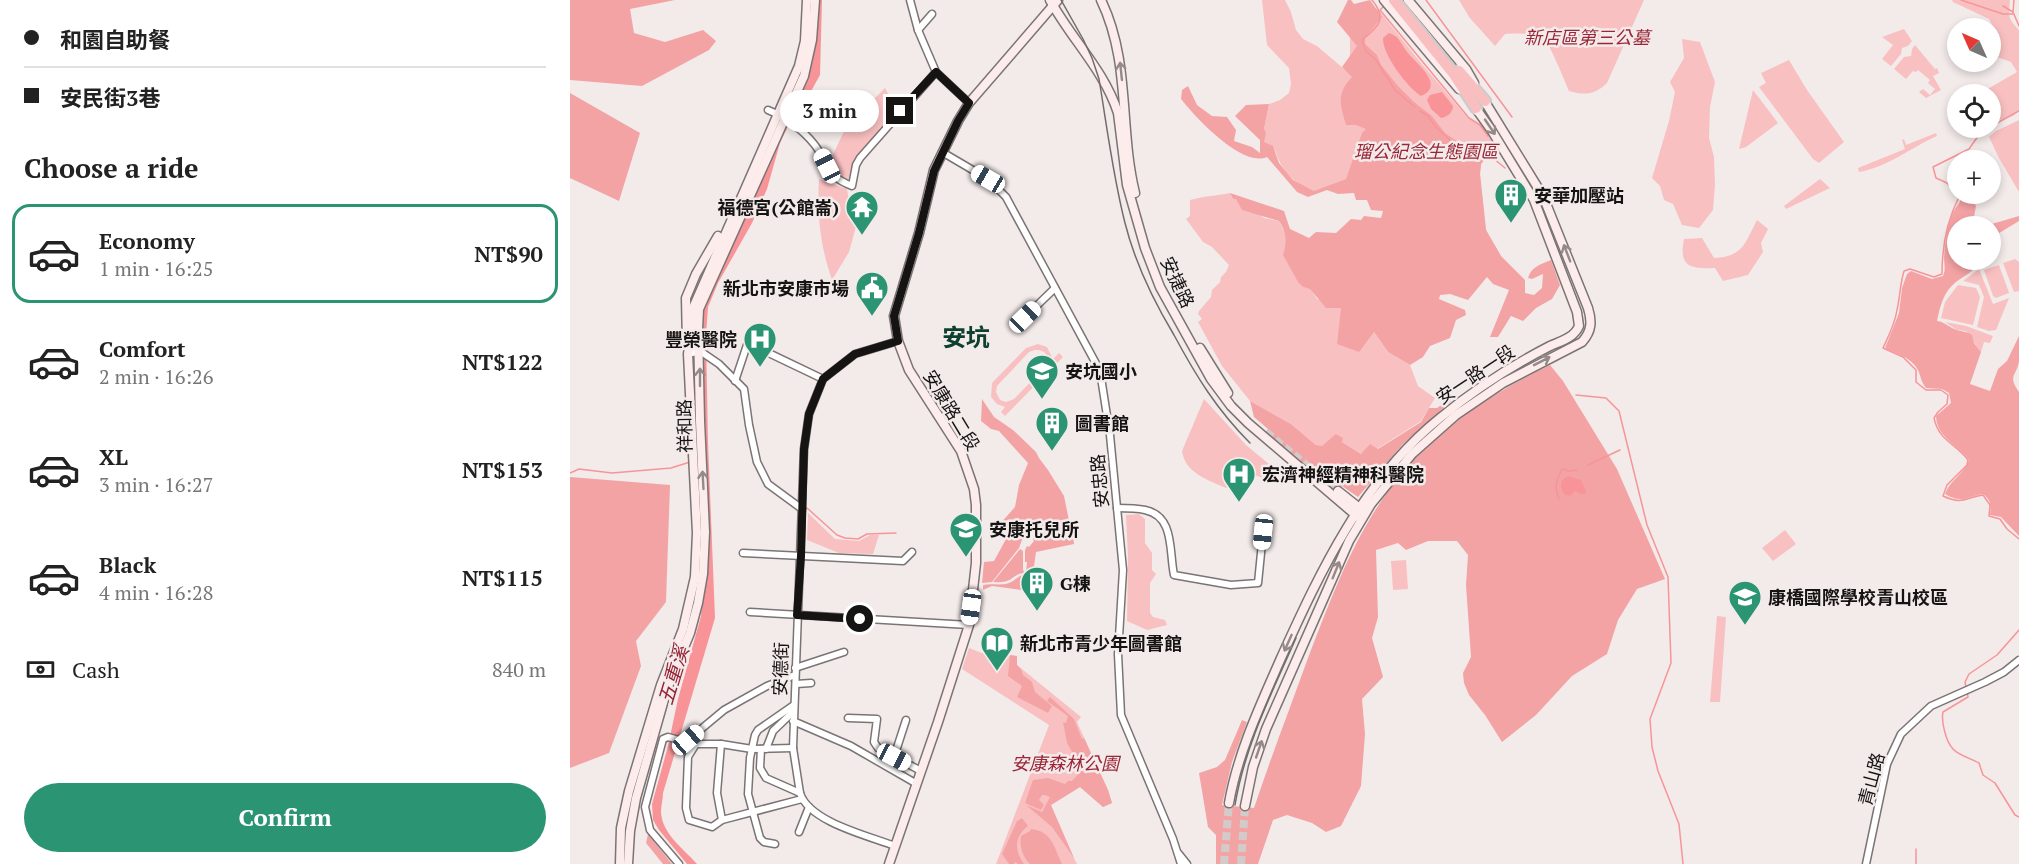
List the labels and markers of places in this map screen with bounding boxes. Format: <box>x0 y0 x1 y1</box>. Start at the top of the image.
building icon: 安華加壓站 <box>1493 177 1529 224</box>
place label: 安華加壓站 <box>1534 183 1624 207</box>
temple icon: 福德宮(公館崙) <box>844 189 880 236</box>
place label: 福德宮(公館崙) <box>718 195 839 219</box>
public building icon: 新北市安康市場 <box>854 270 890 317</box>
place label: 新北市安康市場 <box>723 276 849 300</box>
hospital icon: 豐榮醫院 <box>742 321 778 368</box>
place label: 豐榮醫院 <box>665 327 737 351</box>
school or university icon: 安坑國小 <box>1024 353 1060 400</box>
place label: 安坑國小 <box>1065 359 1137 383</box>
building icon: 圖書館 <box>1034 405 1070 452</box>
place label: 圖書館 <box>1075 411 1129 435</box>
hospital icon: 宏濟神經精神科醫院 <box>1221 456 1257 503</box>
place label: 宏濟神經精神科醫院 <box>1262 462 1424 486</box>
school or university icon: 安康托兒所 <box>948 511 984 558</box>
place label: 安康托兒所 <box>989 517 1079 541</box>
building icon: G棟 <box>1019 565 1055 612</box>
place label: G棟 <box>1060 571 1091 595</box>
school or university icon: 康橋國際學校青山校區 <box>1727 579 1763 626</box>
place label: 康橋國際學校青山校區 <box>1768 585 1948 609</box>
library icon: 新北市青少年圖書館 <box>979 625 1015 672</box>
place label: 新北市青少年圖書館 <box>1020 631 1182 655</box>

